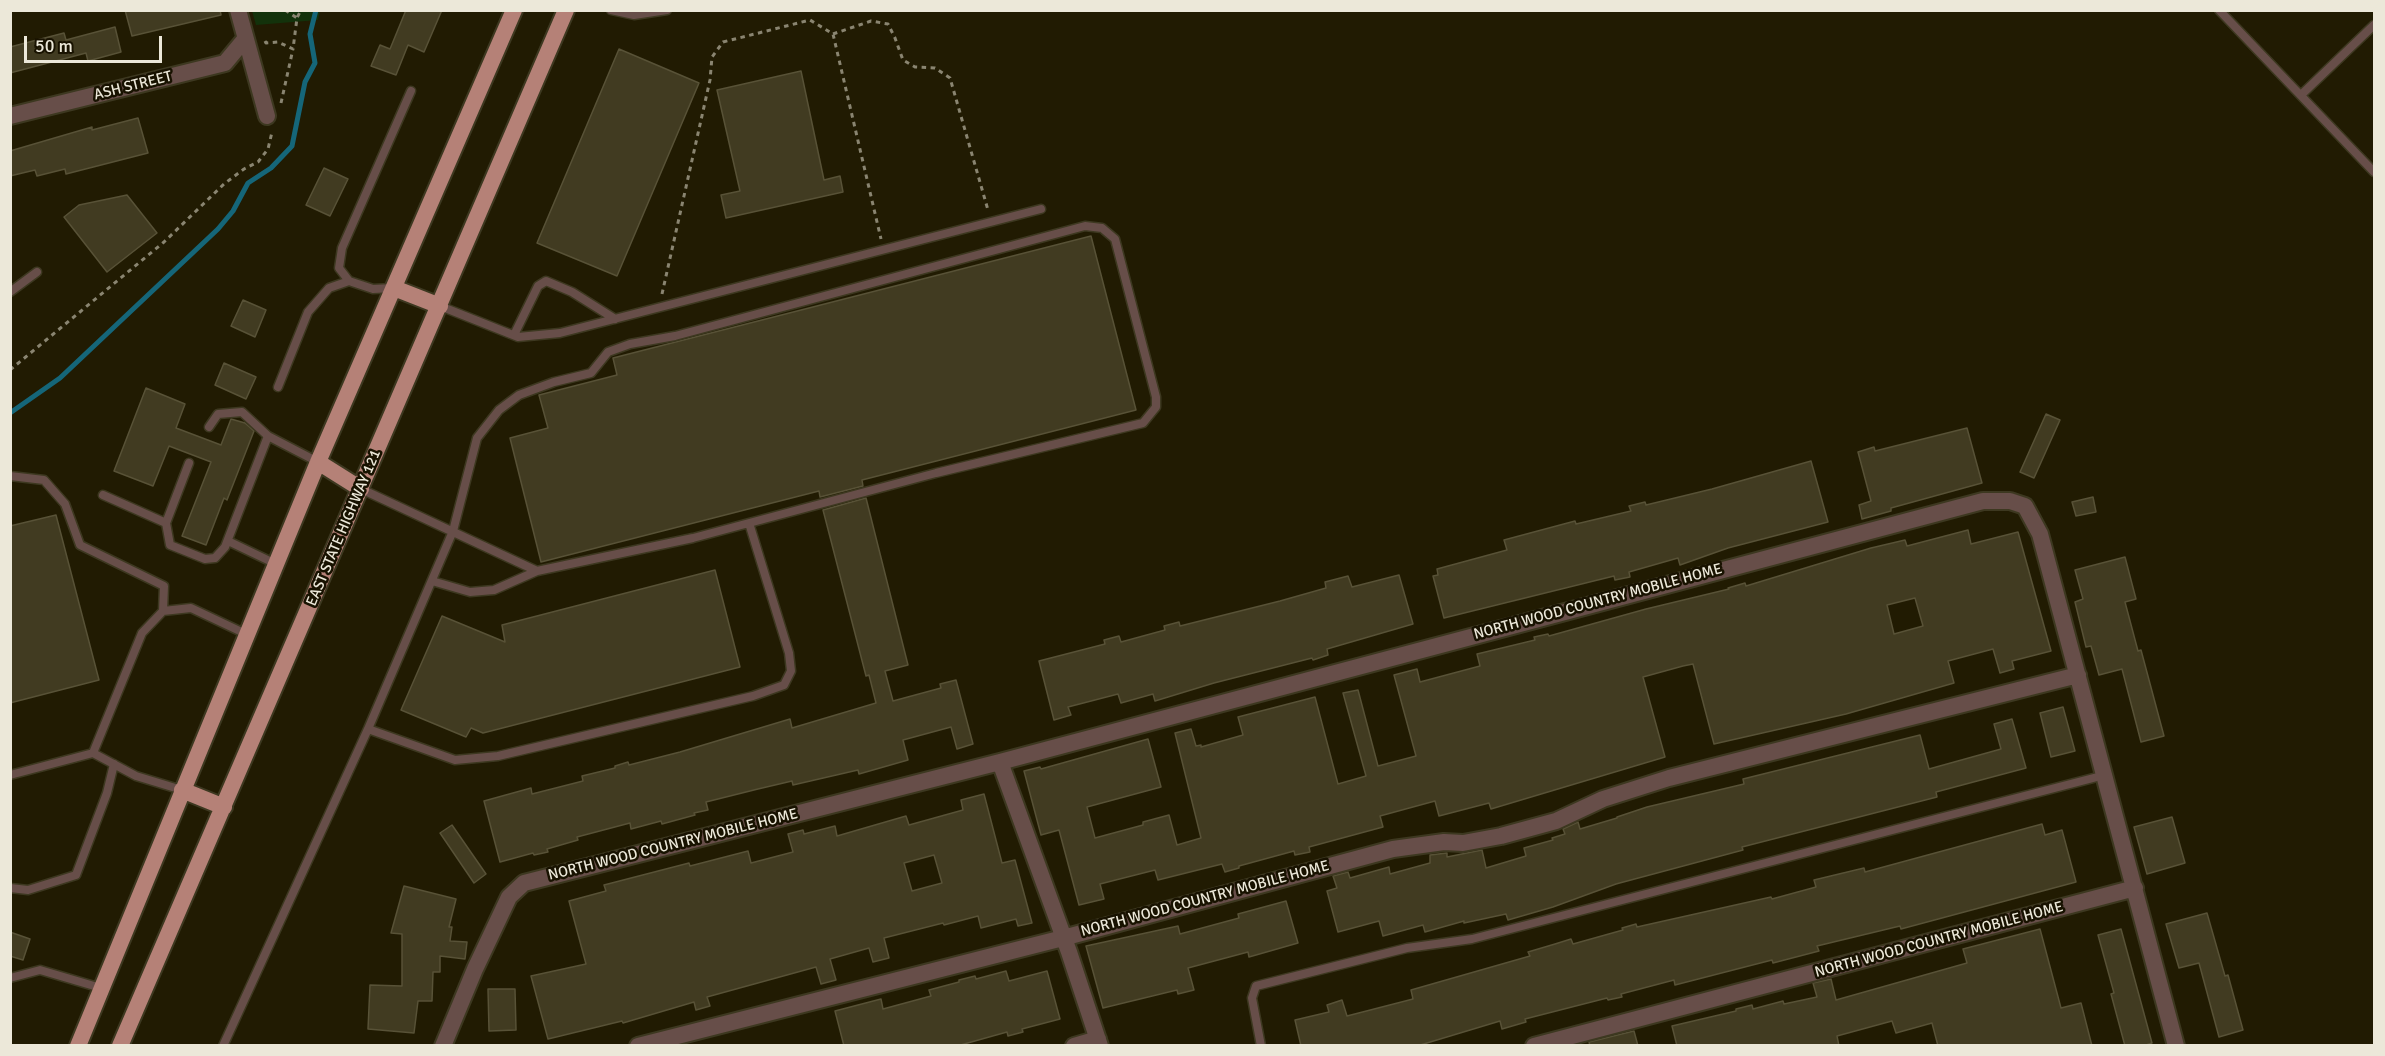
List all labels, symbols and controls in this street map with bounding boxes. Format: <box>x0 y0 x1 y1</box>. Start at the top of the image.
scale bar <box>27 24 165 62</box>
text: 50 m <box>35 35 73 57</box>
street label: ASH STREET <box>92 68 174 104</box>
street label: EAST STATE HIGHWAY 121 <box>303 447 385 609</box>
street label: NORTH WOOD COUNTRY MOBILE HOME <box>1472 560 1724 644</box>
street label: NORTH WOOD COUNTRY MOBILE HOME <box>546 805 800 885</box>
street label: NORTH WOOD COUNTRY MOBILE HOME <box>1079 857 1331 941</box>
street label: NORTH WOOD COUNTRY MOBILE HOME <box>1813 898 2065 982</box>

